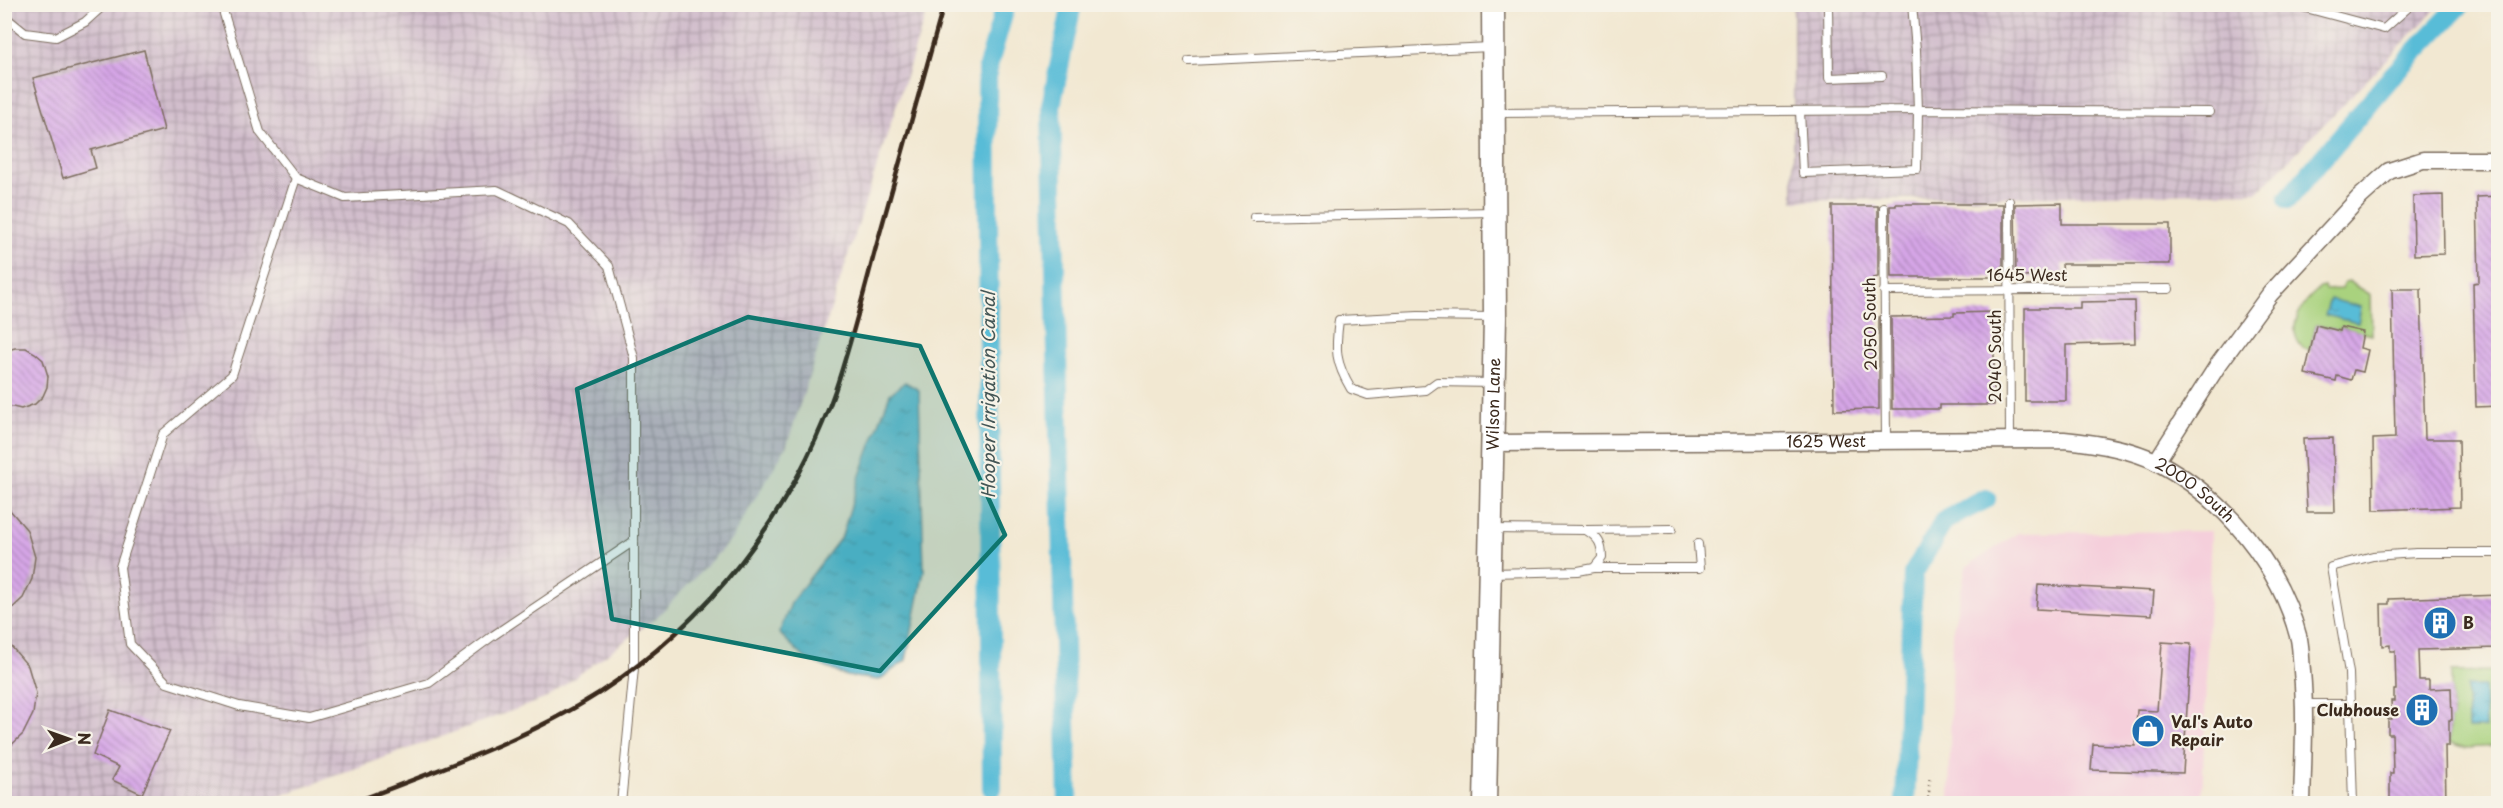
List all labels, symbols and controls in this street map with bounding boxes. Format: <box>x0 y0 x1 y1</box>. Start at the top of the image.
street label: 1645 West <box>1987 262 2067 286</box>
street label: 2050 South <box>1856 277 1882 371</box>
water label: Hooper Irrigation Canal <box>974 289 1001 498</box>
street label: 2040 South <box>1982 309 2006 403</box>
street label: Wilson Lane <box>1479 357 1505 451</box>
street label: 1625 West <box>1786 428 1866 452</box>
street label: 2000 South <box>2151 450 2241 527</box>
building icon: B <box>2422 605 2458 641</box>
place label: B <box>2463 610 2474 634</box>
building icon: Clubhouse <box>2404 692 2440 728</box>
place label: Clubhouse <box>2316 697 2399 721</box>
north arrow <box>39 709 99 769</box>
place label: Val's Auto Repair <box>2171 709 2253 751</box>
shop icon: Val's Auto Repair <box>2130 713 2166 749</box>
text: N <box>73 732 97 745</box>

